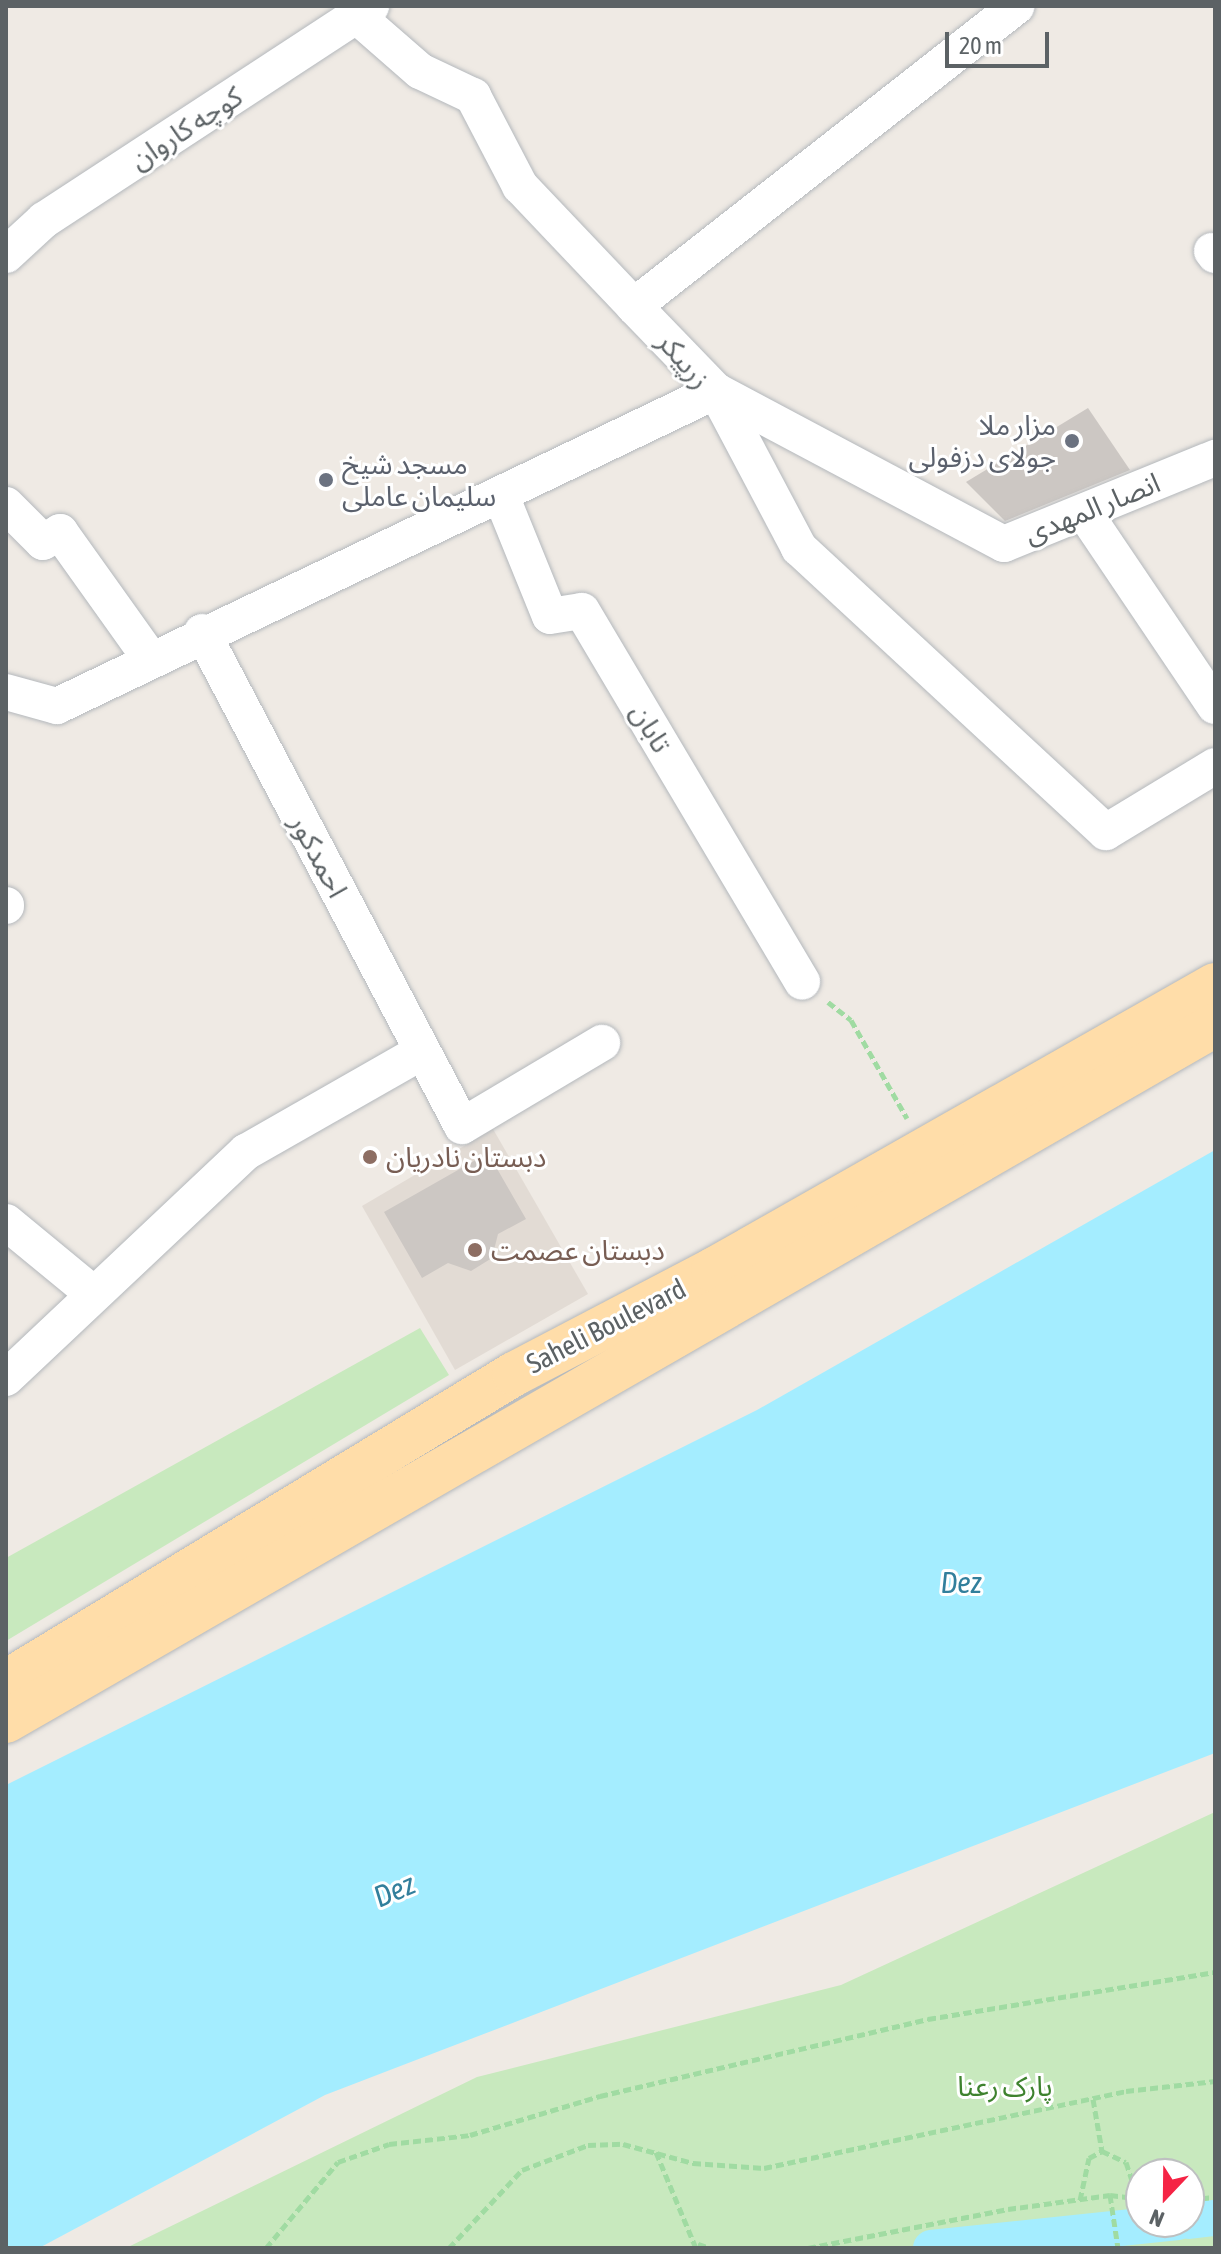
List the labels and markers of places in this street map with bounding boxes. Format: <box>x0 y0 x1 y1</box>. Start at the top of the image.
place label: مزار ملا جولای دزفولی <box>908 408 1056 474</box>
marker: مزار ملا جولای دزفولی <box>1063 432 1081 450</box>
place label: مسجد شیخ سلیمان عاملی <box>342 447 496 513</box>
marker: مسجد شیخ سلیمان عاملی <box>317 471 335 489</box>
place label: دبستان نادریان <box>386 1140 546 1174</box>
marker: دبستان نادریان <box>361 1148 379 1166</box>
place label: دبستان عصمت <box>491 1233 665 1267</box>
marker: دبستان عصمت <box>466 1241 484 1259</box>

